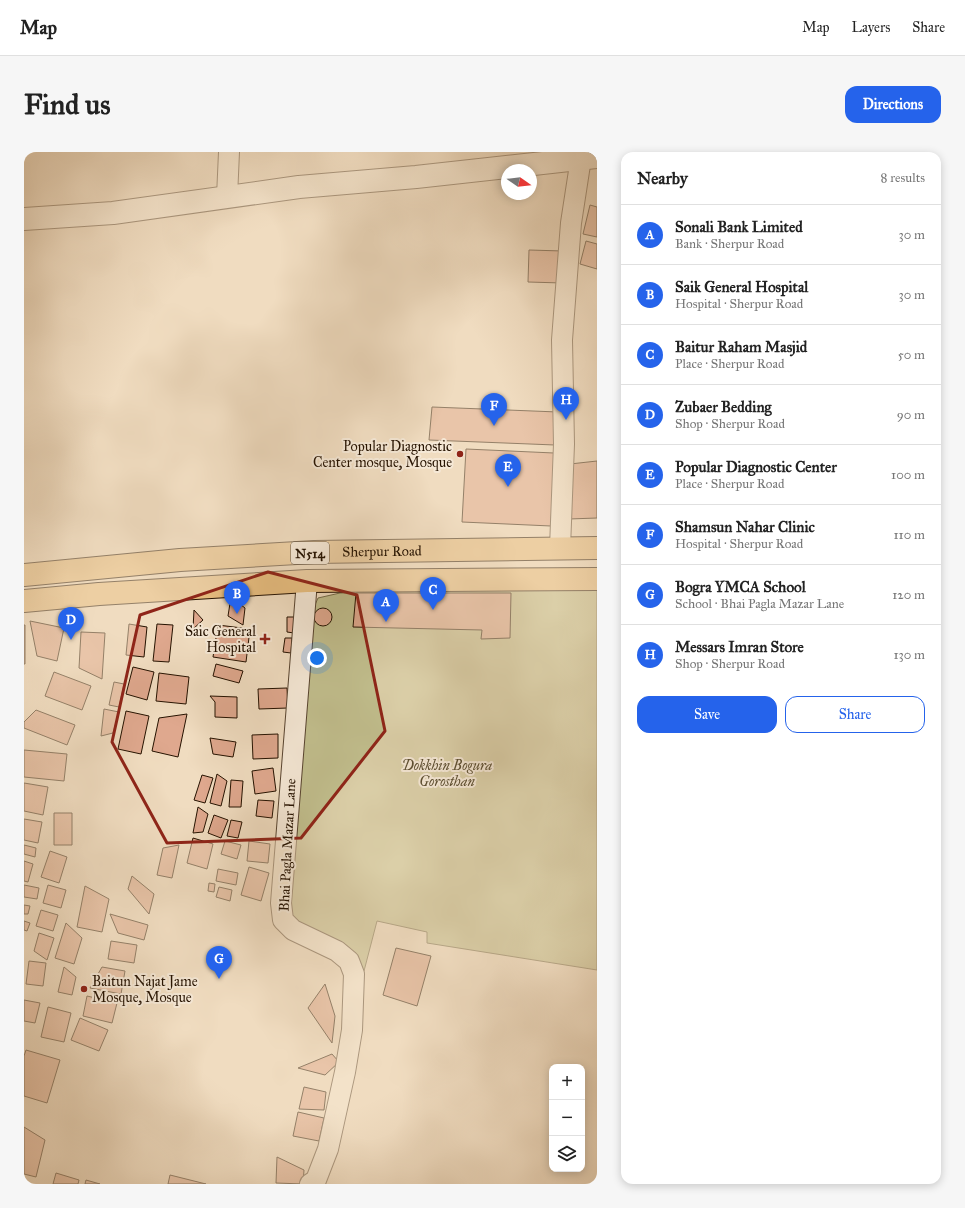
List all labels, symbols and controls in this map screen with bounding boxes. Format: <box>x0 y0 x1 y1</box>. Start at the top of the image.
text: Map <box>20 16 57 39</box>
text: Map <box>802 19 830 36</box>
text: Layers <box>852 19 890 36</box>
text: Share <box>912 19 945 36</box>
button: Directions <box>845 86 941 123</box>
text: Find us <box>24 87 110 122</box>
north arrow <box>501 164 537 200</box>
text: Nearby <box>637 168 688 189</box>
text: 8 results <box>881 170 925 186</box>
text: Sonali Bank Limited <box>675 218 803 236</box>
text: A <box>646 227 654 243</box>
text: 30 m <box>899 227 925 243</box>
text: Bank · Sherpur Road <box>675 236 784 252</box>
text: Saik General Hospital <box>675 278 808 296</box>
text: B <box>646 287 654 303</box>
text: 30 m <box>899 287 925 303</box>
text: Hospital · Sherpur Road <box>675 296 803 312</box>
text: Baitur Raham Masjid <box>675 338 807 356</box>
text: C <box>646 347 654 363</box>
text: 50 m <box>898 347 925 363</box>
text: Place · Sherpur Road <box>675 356 785 372</box>
pin: H <box>553 387 579 420</box>
pin: F <box>481 393 507 426</box>
text: Zubaer Bedding <box>675 398 772 416</box>
text: D <box>645 407 655 423</box>
text: 90 m <box>897 407 925 423</box>
text: Shop · Sherpur Road <box>675 416 785 432</box>
place label: Popular Diagnostic Center mosque, Mosque <box>313 438 452 472</box>
marker: Popular Diagnostic Center mosque, Mosque <box>455 449 465 459</box>
pin: E <box>495 454 521 487</box>
text: Popular Diagnostic Center <box>675 458 837 476</box>
text: E <box>645 467 655 483</box>
text: 100 m <box>891 467 925 483</box>
text: Place · Sherpur Road <box>675 476 785 492</box>
text: Shamsun Nahar Clinic <box>675 518 815 536</box>
text: F <box>646 527 654 543</box>
text: 110 m <box>893 527 925 543</box>
text: Hospital · Sherpur Road <box>675 536 803 552</box>
road number: N514 <box>291 542 329 564</box>
street label: Sherpur Road <box>342 542 422 561</box>
pin: C <box>420 577 446 610</box>
text: Bogra YMCA School <box>675 578 806 596</box>
pin: B <box>224 581 250 614</box>
text: G <box>645 587 655 603</box>
text: 120 m <box>892 587 925 603</box>
pin: A <box>373 589 399 622</box>
text: School · Bhai Pagla Mazar Lane <box>675 596 844 612</box>
pin: D <box>58 607 84 640</box>
place label: Saic General Hospital <box>185 623 256 656</box>
marker: Saic General Hospital <box>259 633 271 645</box>
text: Messars Imran Store <box>675 638 804 656</box>
text: H <box>644 647 656 663</box>
text: 130 m <box>893 647 925 663</box>
your location <box>307 648 327 668</box>
text: Shop · Sherpur Road <box>675 656 785 672</box>
button: Save <box>637 696 777 733</box>
button: Share <box>785 696 925 733</box>
park label: Dokkhin Bogura Gorosthan <box>402 757 493 790</box>
street label: Bhai Pagla Mazar Lane <box>276 778 299 912</box>
pin: G <box>206 946 232 979</box>
place label: Baitun Najat Jame Mosque, Mosque <box>92 973 198 1007</box>
marker: Baitun Najat Jame Mosque, Mosque <box>79 984 89 994</box>
map controls <box>549 1064 585 1172</box>
button: + <box>549 1064 585 1100</box>
button: − <box>549 1100 585 1136</box>
button: layers <box>549 1136 585 1172</box>

